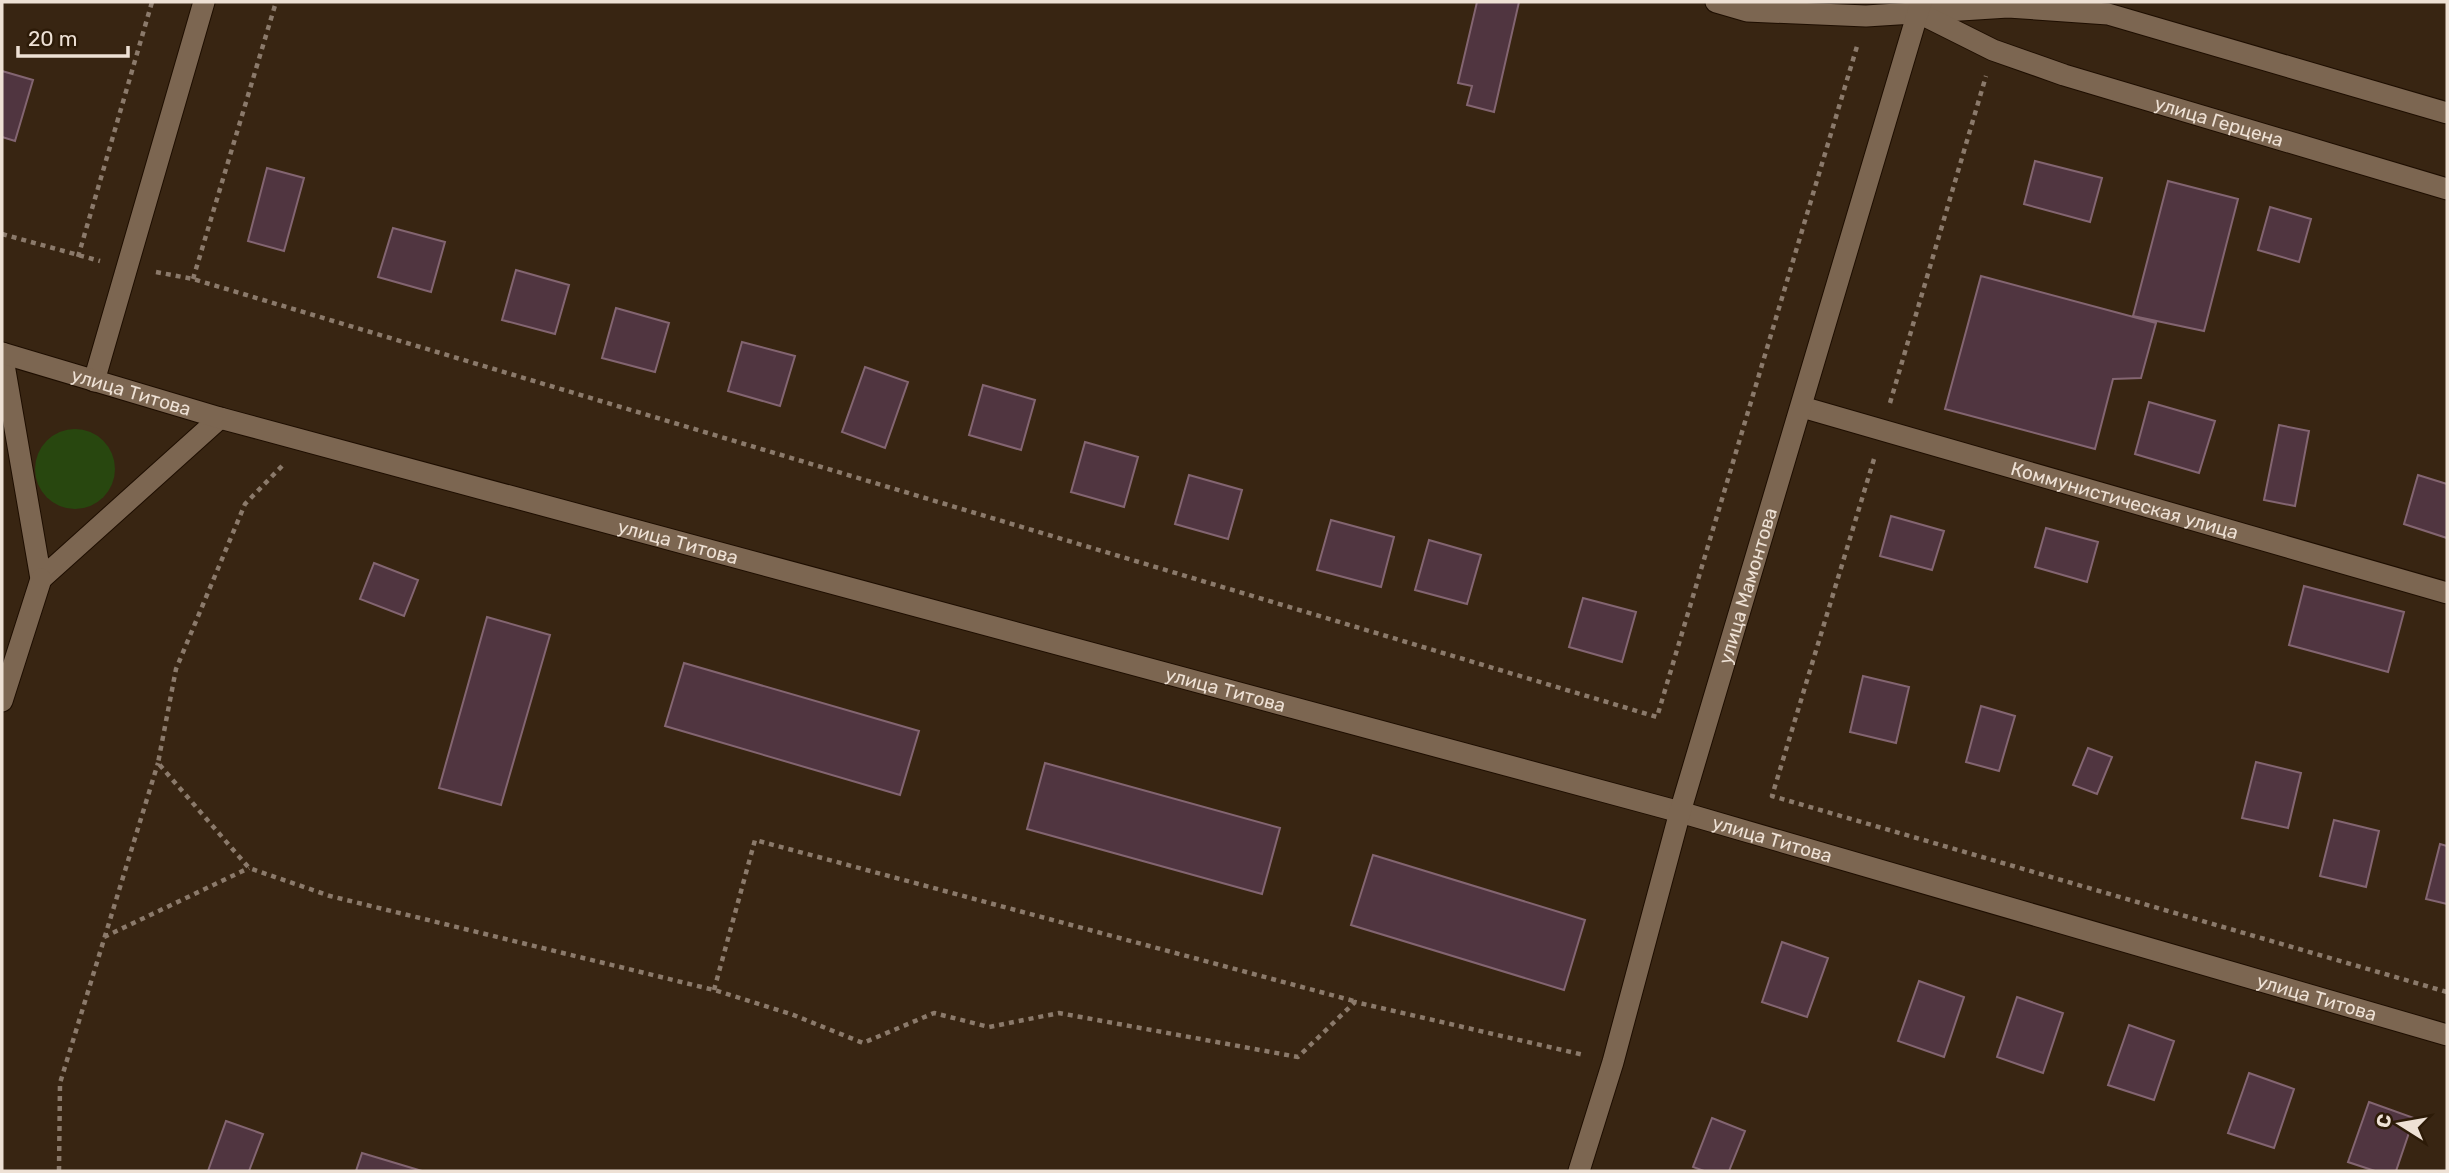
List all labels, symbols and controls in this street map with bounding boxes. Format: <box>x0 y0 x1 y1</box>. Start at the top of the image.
scale bar <box>18 14 128 58</box>
text: 20 m <box>28 26 77 51</box>
street label: улица Герцена <box>2152 92 2286 152</box>
street label: улица Титова <box>69 363 194 421</box>
street label: Коммунистическая улица <box>2008 457 2241 544</box>
street label: улица Мамонтова <box>1714 505 1782 667</box>
street label: улица Титова <box>615 515 741 569</box>
street label: улица Титова <box>1163 663 1288 717</box>
street label: улица Титова <box>1710 811 1835 868</box>
street label: улица Титова <box>2254 969 2379 1026</box>
north arrow <box>2365 1089 2435 1159</box>
text: С <box>2371 1112 2396 1130</box>

